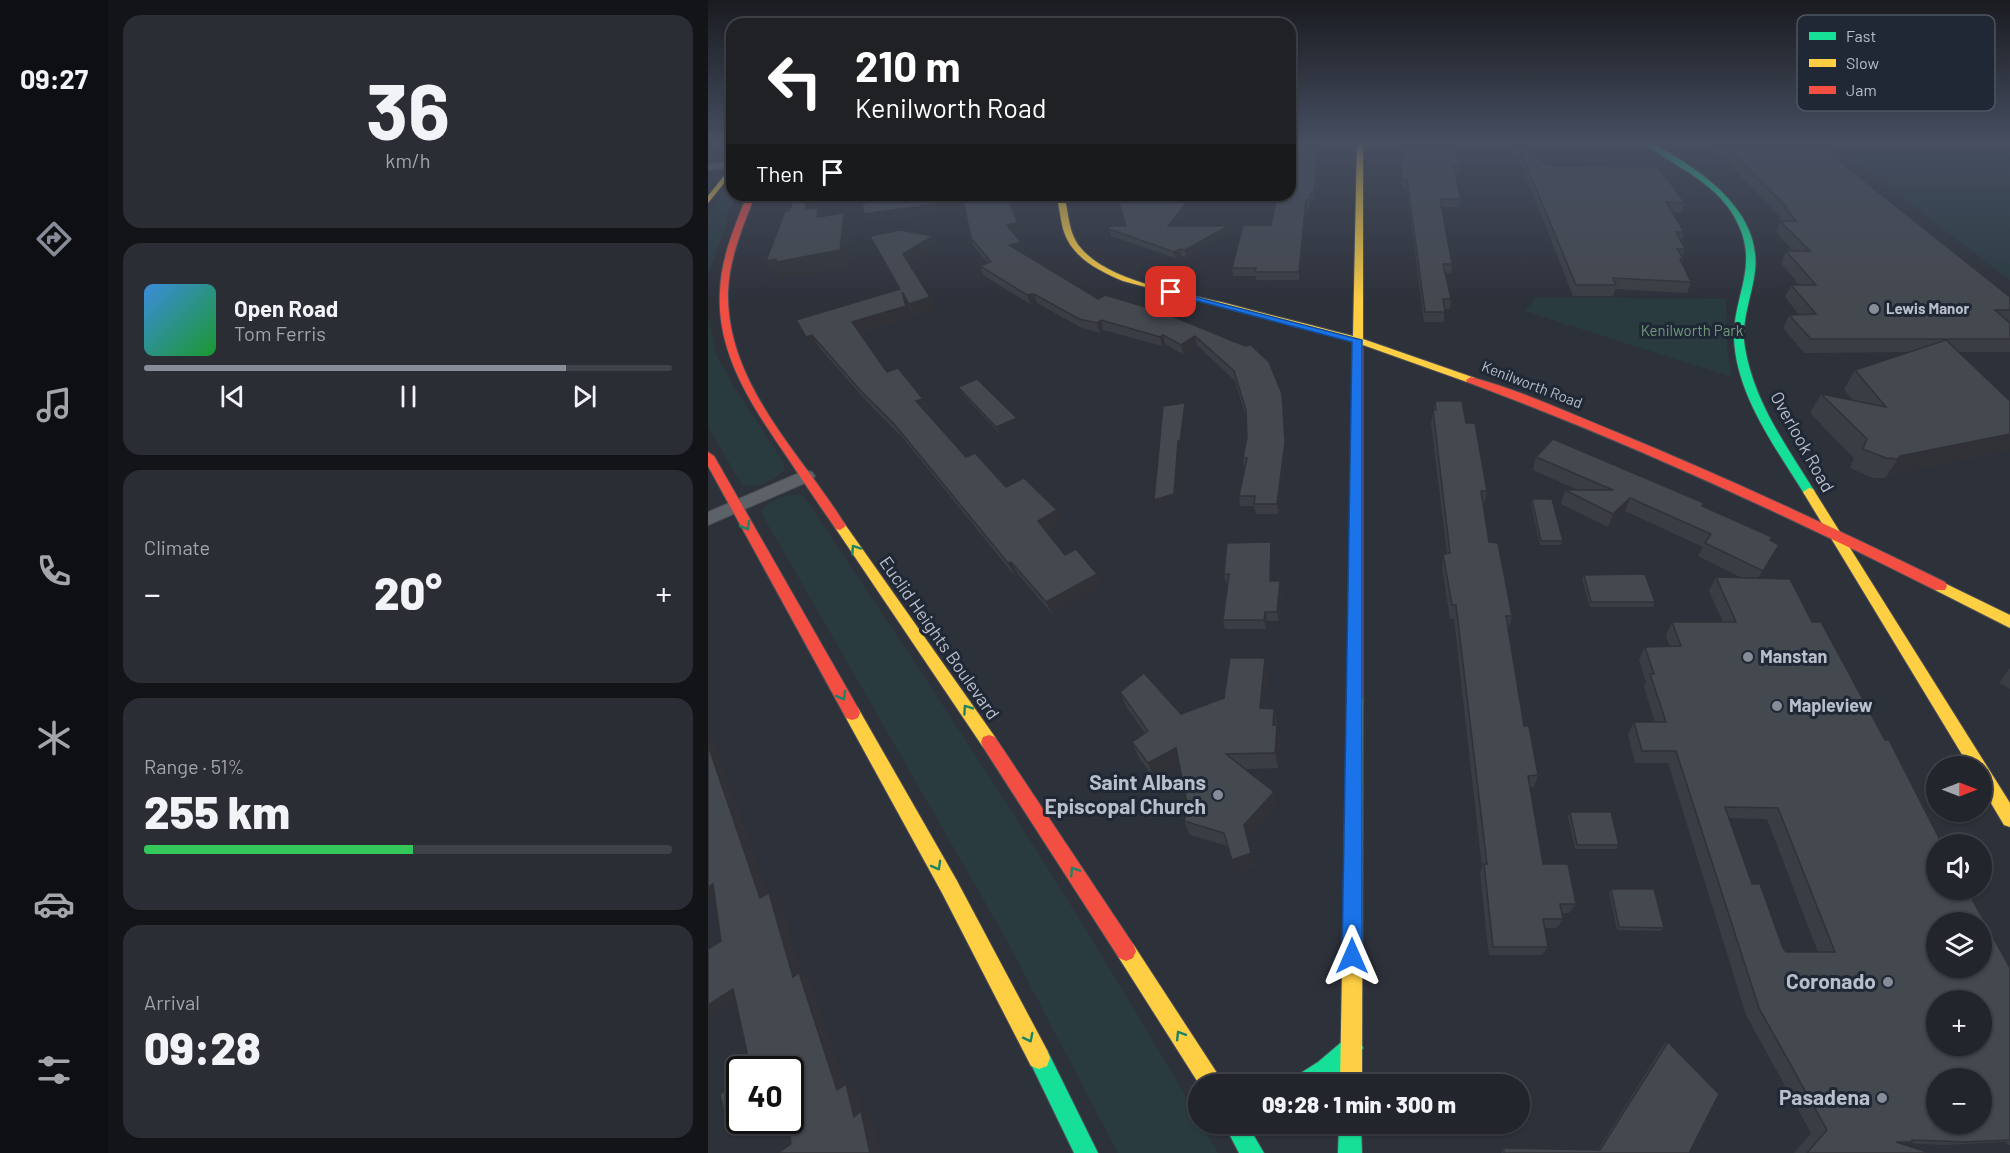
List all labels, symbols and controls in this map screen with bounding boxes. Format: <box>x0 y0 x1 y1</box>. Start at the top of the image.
legend <box>1797 15 1995 111</box>
text: Fast <box>1846 26 1876 45</box>
text: 210 m <box>855 40 961 90</box>
icon: left <box>756 42 834 120</box>
text: Slow <box>1846 53 1879 72</box>
text: 09:27 <box>20 62 88 94</box>
text: 36 <box>366 62 450 156</box>
text: Jam <box>1846 80 1877 99</box>
text: Kenilworth Road <box>855 91 1047 123</box>
text: km/h <box>385 148 431 172</box>
icon: arrive <box>816 156 849 189</box>
text: Then <box>756 160 804 186</box>
icon: directions <box>33 218 75 260</box>
pin <box>1145 266 1196 317</box>
icon: arrive <box>1154 275 1187 308</box>
text: Open Road <box>234 295 338 321</box>
place label: Lewis Manor <box>1886 299 1970 317</box>
marker: Lewis Manor <box>1867 302 1881 316</box>
text: Tom Ferris <box>234 321 326 345</box>
park label: Kenilworth Park <box>1641 321 1744 339</box>
street label: Kenilworth Road <box>1479 357 1585 412</box>
icon: previous <box>216 380 249 413</box>
icon: pause <box>392 380 425 413</box>
icon: next <box>568 380 601 413</box>
icon: music <box>33 384 75 426</box>
street label: Overlook Road <box>1766 387 1840 496</box>
one-way arrow <box>739 520 750 530</box>
text: Climate <box>144 535 210 559</box>
one-way arrow <box>851 544 862 555</box>
icon: phone <box>33 550 75 592</box>
street label: Euclid Heights Boulevard <box>875 552 1005 723</box>
text: 20° <box>374 565 442 619</box>
text: − <box>144 573 161 613</box>
text: + <box>656 573 672 613</box>
place label: Manstan <box>1760 645 1827 667</box>
marker: Manstan <box>1741 650 1755 664</box>
one-way arrow <box>834 690 846 700</box>
place label: Mapleview <box>1789 694 1873 716</box>
marker: Mapleview <box>1770 699 1784 713</box>
one-way arrow <box>963 704 974 715</box>
icon: climate <box>33 717 75 759</box>
text: Range · 51% <box>144 754 244 778</box>
north arrow <box>1926 756 1992 822</box>
map controls <box>1926 756 1992 1134</box>
place label: Saint Albans Episcopal Church <box>1044 769 1206 818</box>
text: 255 km <box>144 784 290 838</box>
marker: Saint Albans Episcopal Church <box>1211 788 1225 802</box>
button: sound <box>1926 834 1992 900</box>
one-way arrow <box>930 860 941 870</box>
one-way arrow <box>1070 867 1081 878</box>
icon: car <box>33 883 75 925</box>
button: layers <box>1926 912 1992 978</box>
position arrow <box>1320 924 1384 988</box>
place label: Coronado <box>1786 968 1876 993</box>
marker: Coronado <box>1881 975 1895 989</box>
text: Arrival <box>144 990 200 1014</box>
button: + <box>1926 990 1992 1056</box>
text: 09:28 <box>144 1020 261 1074</box>
one-way arrow <box>1175 1031 1187 1041</box>
one-way arrow <box>1021 1032 1033 1043</box>
icon: filters <box>33 1049 75 1091</box>
speed limit sign: 40 <box>726 1056 804 1134</box>
button: − <box>1926 1068 1992 1134</box>
place label: Pasadena <box>1779 1084 1870 1109</box>
text: 09:28 · 1 min · 300 m <box>1262 1091 1456 1117</box>
marker: Pasadena <box>1875 1091 1889 1105</box>

